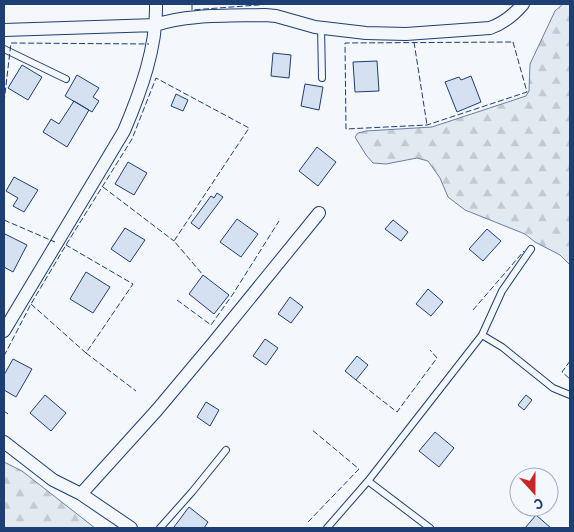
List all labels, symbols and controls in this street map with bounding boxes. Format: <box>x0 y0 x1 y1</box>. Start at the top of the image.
north arrow <box>509 467 559 517</box>
text: С <box>531 493 545 512</box>

